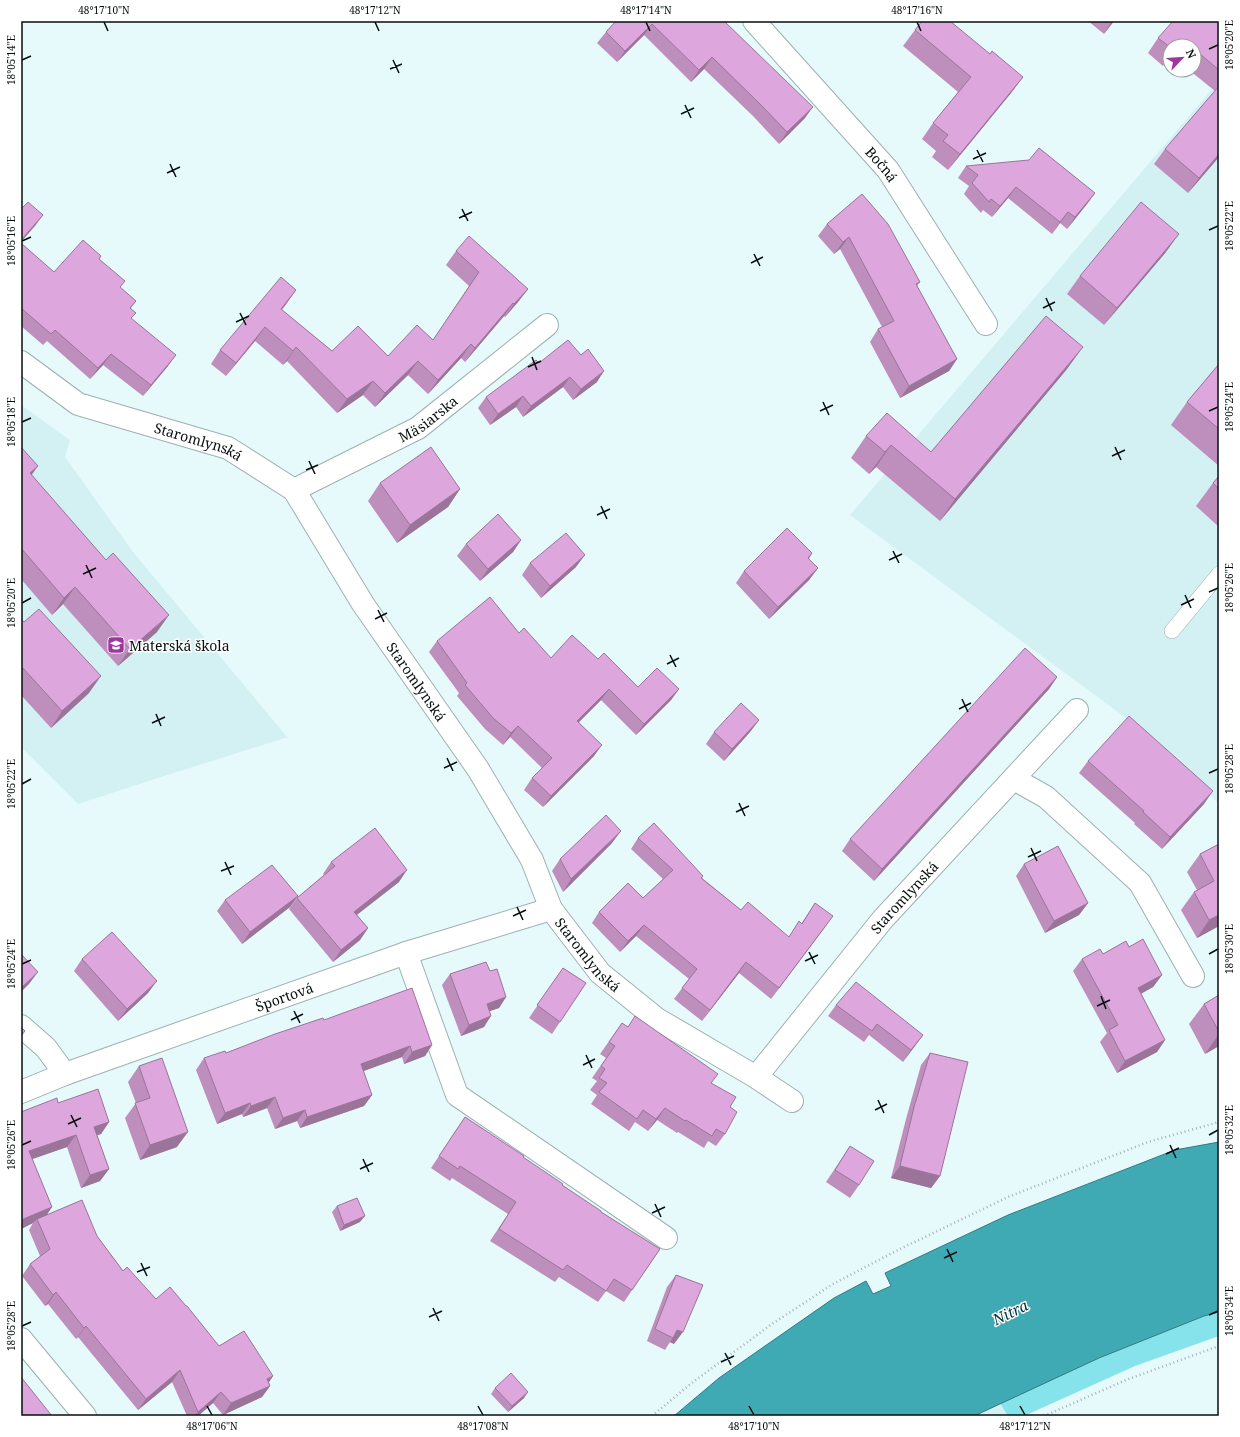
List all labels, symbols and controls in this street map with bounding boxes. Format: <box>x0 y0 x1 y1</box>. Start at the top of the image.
text: 48°17'10"N <box>78 3 130 17</box>
text: 48°17'12"N <box>349 3 401 17</box>
text: 48°17'14"N <box>620 3 672 17</box>
text: 48°17'16"N <box>891 3 943 17</box>
text: 18°05'20"E <box>1222 20 1236 70</box>
text: 18°05'14"E <box>4 35 18 85</box>
north arrow <box>1162 38 1202 78</box>
text: N <box>1183 46 1200 61</box>
street label: Bočná <box>862 142 903 185</box>
text: 18°05'22"E <box>1222 201 1236 251</box>
text: 18°05'16"E <box>4 216 18 266</box>
text: 18°05'24"E <box>1222 382 1236 432</box>
street label: Mäsiarska <box>395 391 461 446</box>
text: 18°05'18"E <box>4 397 18 447</box>
street label: Staromlynská <box>152 417 247 465</box>
text: 18°05'26"E <box>1222 563 1236 613</box>
text: 18°05'20"E <box>4 578 18 628</box>
school or university icon: Materská škola <box>106 635 126 655</box>
place label: Materská škola <box>129 636 230 655</box>
street label: Staromlynská <box>383 638 451 725</box>
text: 18°05'28"E <box>1222 744 1236 794</box>
text: 18°05'22"E <box>4 759 18 809</box>
street label: Staromlynská <box>866 857 942 937</box>
street label: Staromlynská <box>551 913 625 996</box>
text: 18°05'30"E <box>1222 924 1236 974</box>
text: 18°05'24"E <box>4 939 18 989</box>
street label: Športová <box>253 977 316 1015</box>
text: 18°05'32"E <box>1222 1105 1236 1155</box>
text: 18°05'26"E <box>4 1120 18 1170</box>
text: 18°05'34"E <box>1222 1286 1236 1336</box>
water label: Nitra <box>988 1295 1031 1330</box>
text: 18°05'28"E <box>4 1301 18 1351</box>
text: 48°17'06"N <box>186 1419 238 1433</box>
text: 48°17'08"N <box>457 1419 509 1433</box>
text: 48°17'10"N <box>728 1419 780 1433</box>
text: 48°17'12"N <box>999 1419 1051 1433</box>

